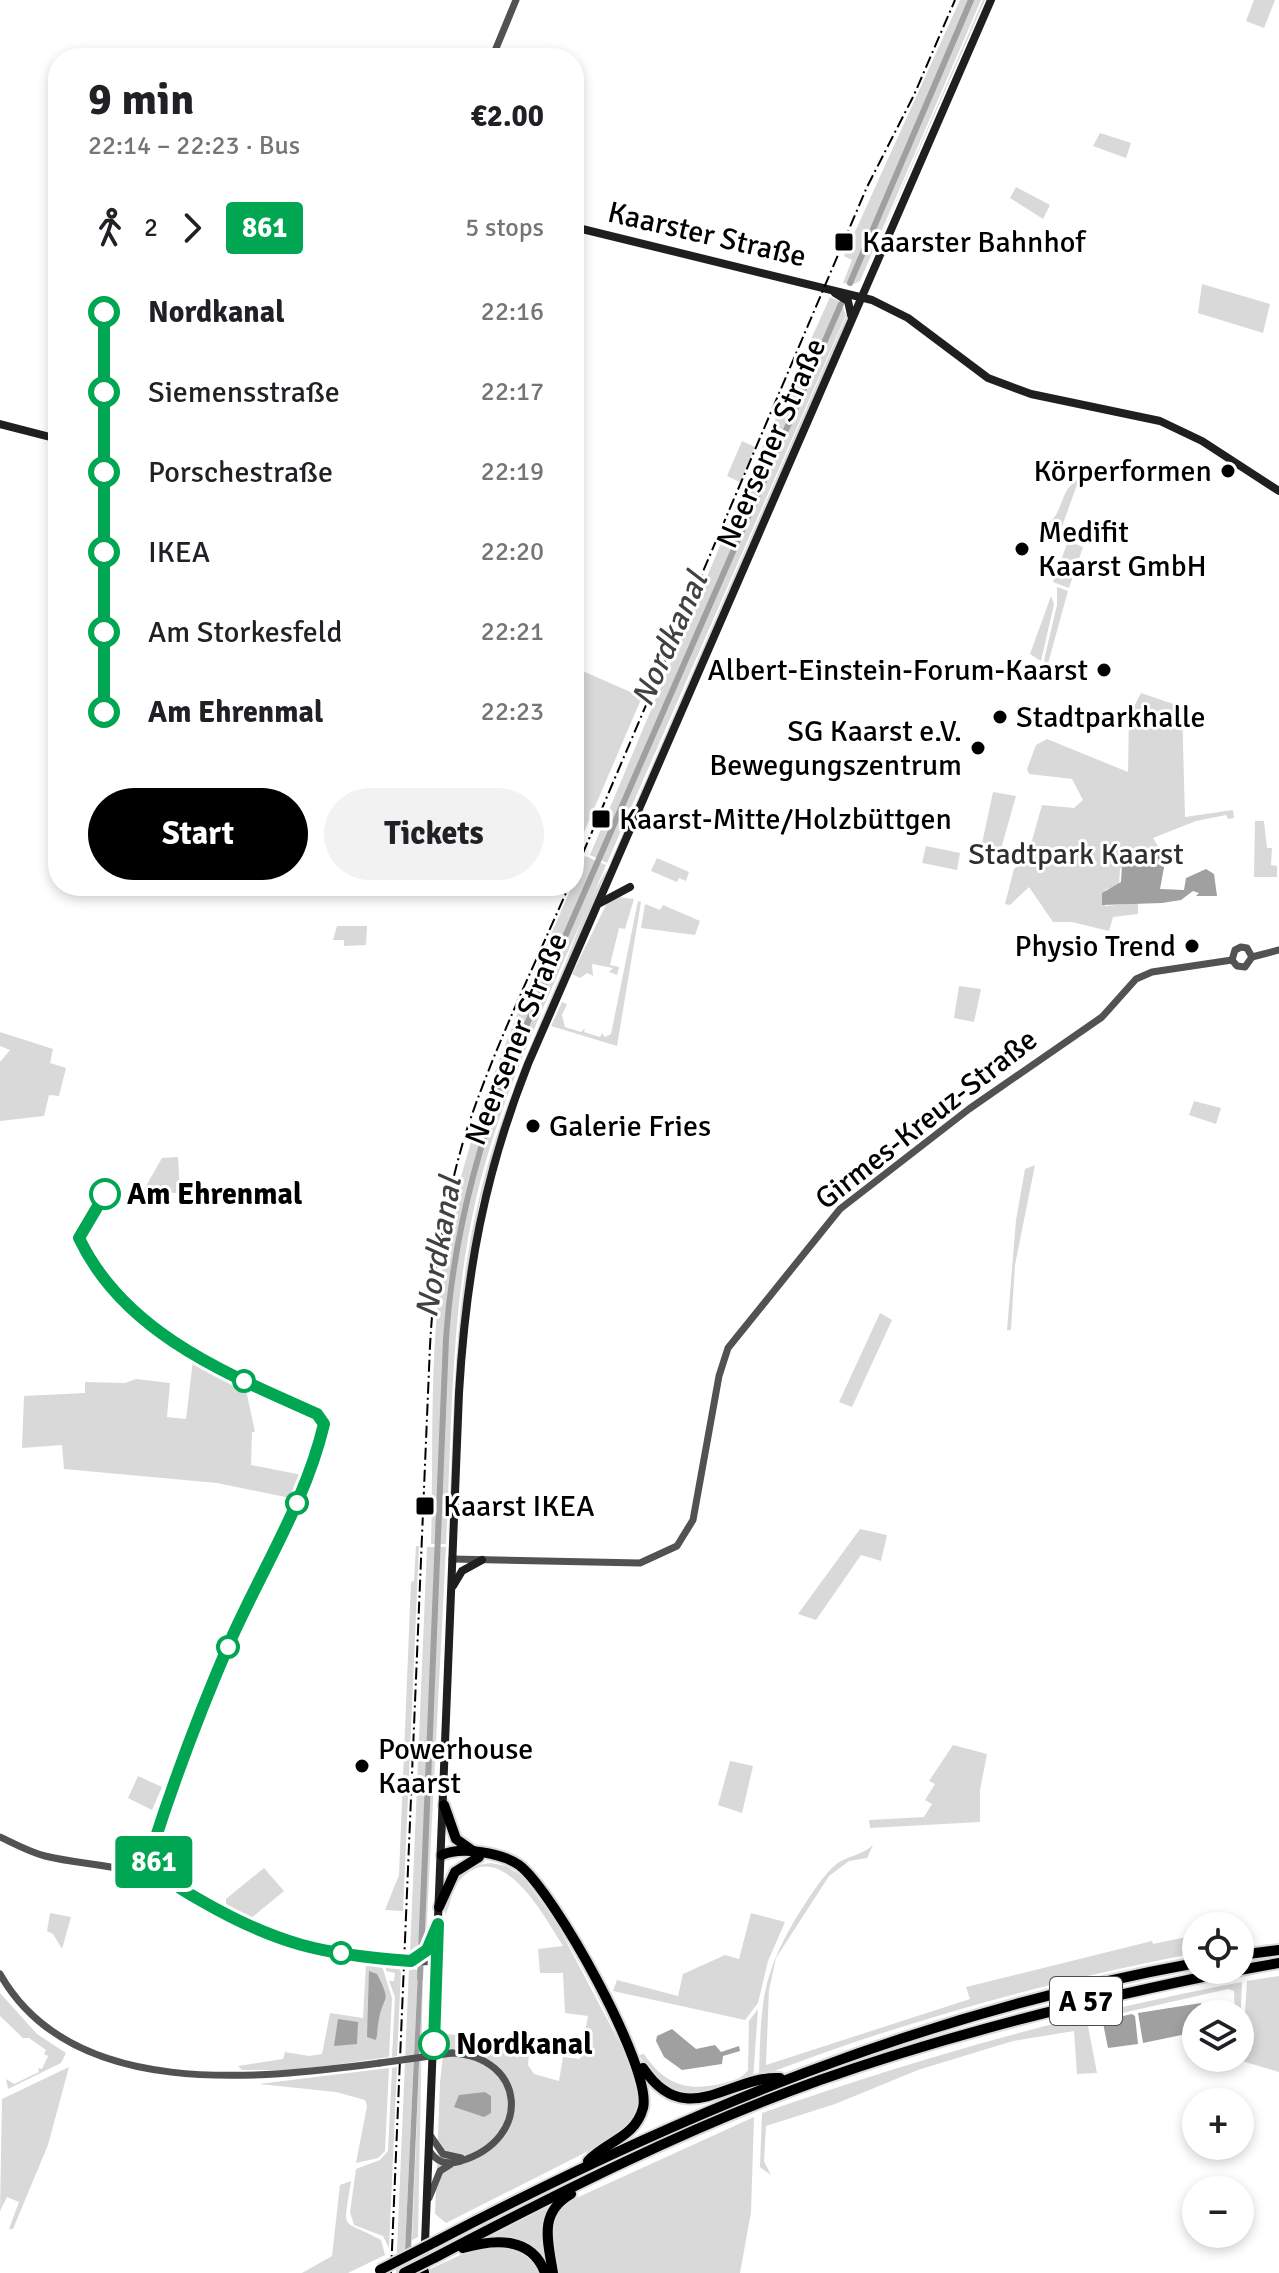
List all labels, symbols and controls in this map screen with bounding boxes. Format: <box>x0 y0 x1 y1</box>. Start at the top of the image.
text: 9 min <box>88 73 194 127</box>
text: €2.00 <box>471 98 544 135</box>
text: 22:14 – 22:23 · Bus <box>88 130 300 162</box>
street label: Kaarster Straße <box>604 194 810 275</box>
icon: walk <box>88 206 132 250</box>
icon: forward <box>170 206 214 250</box>
text: 861 <box>242 211 287 245</box>
text: 2 <box>144 212 158 244</box>
text: 5 stops <box>465 212 544 244</box>
place label: Kaarster Bahnhof <box>862 224 1087 261</box>
marker: Kaarster Bahnhof <box>833 231 855 253</box>
text: Nordkanal <box>148 294 285 331</box>
text: 22:16 <box>481 296 544 328</box>
street label: Neersener Straße <box>709 333 834 554</box>
text: Siemensstraße <box>148 374 340 411</box>
text: 22:17 <box>481 376 544 408</box>
place label: Körperformen <box>1033 453 1212 490</box>
text: Porschestraße <box>148 454 333 491</box>
text: 22:19 <box>481 456 544 488</box>
marker: Körperformen <box>1219 462 1237 480</box>
place label: Medifit Kaarst GmbH <box>1038 514 1207 585</box>
text: IKEA <box>148 534 210 571</box>
text: 22:20 <box>481 536 544 568</box>
marker: Medifit Kaarst GmbH <box>1013 540 1031 558</box>
water label: Nordkanal <box>623 564 717 712</box>
text: Am Storkesfeld <box>148 614 342 651</box>
text: 22:21 <box>481 616 544 648</box>
place label: Albert-Einstein-Forum-Kaarst <box>708 652 1088 689</box>
marker: Albert-Einstein-Forum-Kaarst <box>1095 661 1113 679</box>
text: Am Ehrenmal <box>148 694 323 731</box>
text: 22:23 <box>481 696 544 728</box>
place label: Stadtparkhalle <box>1016 699 1205 736</box>
marker: Stadtparkhalle <box>991 708 1009 726</box>
place label: SG Kaarst e.V. Bewegungszentrum <box>709 713 962 784</box>
marker: SG Kaarst e.V. Bewegungszentrum <box>969 739 987 757</box>
button: Start <box>88 788 308 880</box>
button: Tickets <box>324 788 544 880</box>
place label: Kaarst-Mitte/Holzbüttgen <box>619 801 952 838</box>
marker: Kaarst-Mitte/Holzbüttgen <box>590 808 612 830</box>
park label: Stadtpark Kaarst <box>968 836 1184 873</box>
street label: Neersener Straße <box>457 928 576 1151</box>
place label: Physio Trend <box>1015 928 1176 965</box>
marker: Physio Trend <box>1183 937 1201 955</box>
street label: Girmes-Kreuz-Straße <box>808 1021 1045 1217</box>
place label: Galerie Fries <box>549 1108 711 1145</box>
marker: Galerie Fries <box>524 1117 542 1135</box>
water label: Nordkanal <box>407 1171 470 1320</box>
place label: Am Ehrenmal <box>127 1176 302 1213</box>
marker: Am Ehrenmal <box>90 1179 120 1209</box>
unlabelled marker <box>233 1370 255 1392</box>
place label: Kaarst IKEA <box>443 1488 595 1525</box>
unlabelled marker <box>286 1492 308 1514</box>
marker: Kaarst IKEA <box>414 1495 436 1517</box>
unlabelled marker <box>217 1636 239 1658</box>
place label: Powerhouse Kaarst <box>378 1731 533 1802</box>
marker: Powerhouse Kaarst <box>353 1757 371 1775</box>
line badge: 861 <box>108 1836 200 1888</box>
text: 861 <box>131 1845 177 1879</box>
map controls <box>1182 1912 1254 2248</box>
button: locate <box>1182 1912 1254 1984</box>
unlabelled marker <box>330 1942 352 1964</box>
road number: A 57 <box>1050 1977 1122 2025</box>
button: layers <box>1182 2000 1254 2072</box>
place label: Nordkanal <box>456 2026 593 2063</box>
marker: Nordkanal <box>419 2029 449 2059</box>
button: + <box>1182 2088 1254 2160</box>
button: − <box>1182 2176 1254 2248</box>

